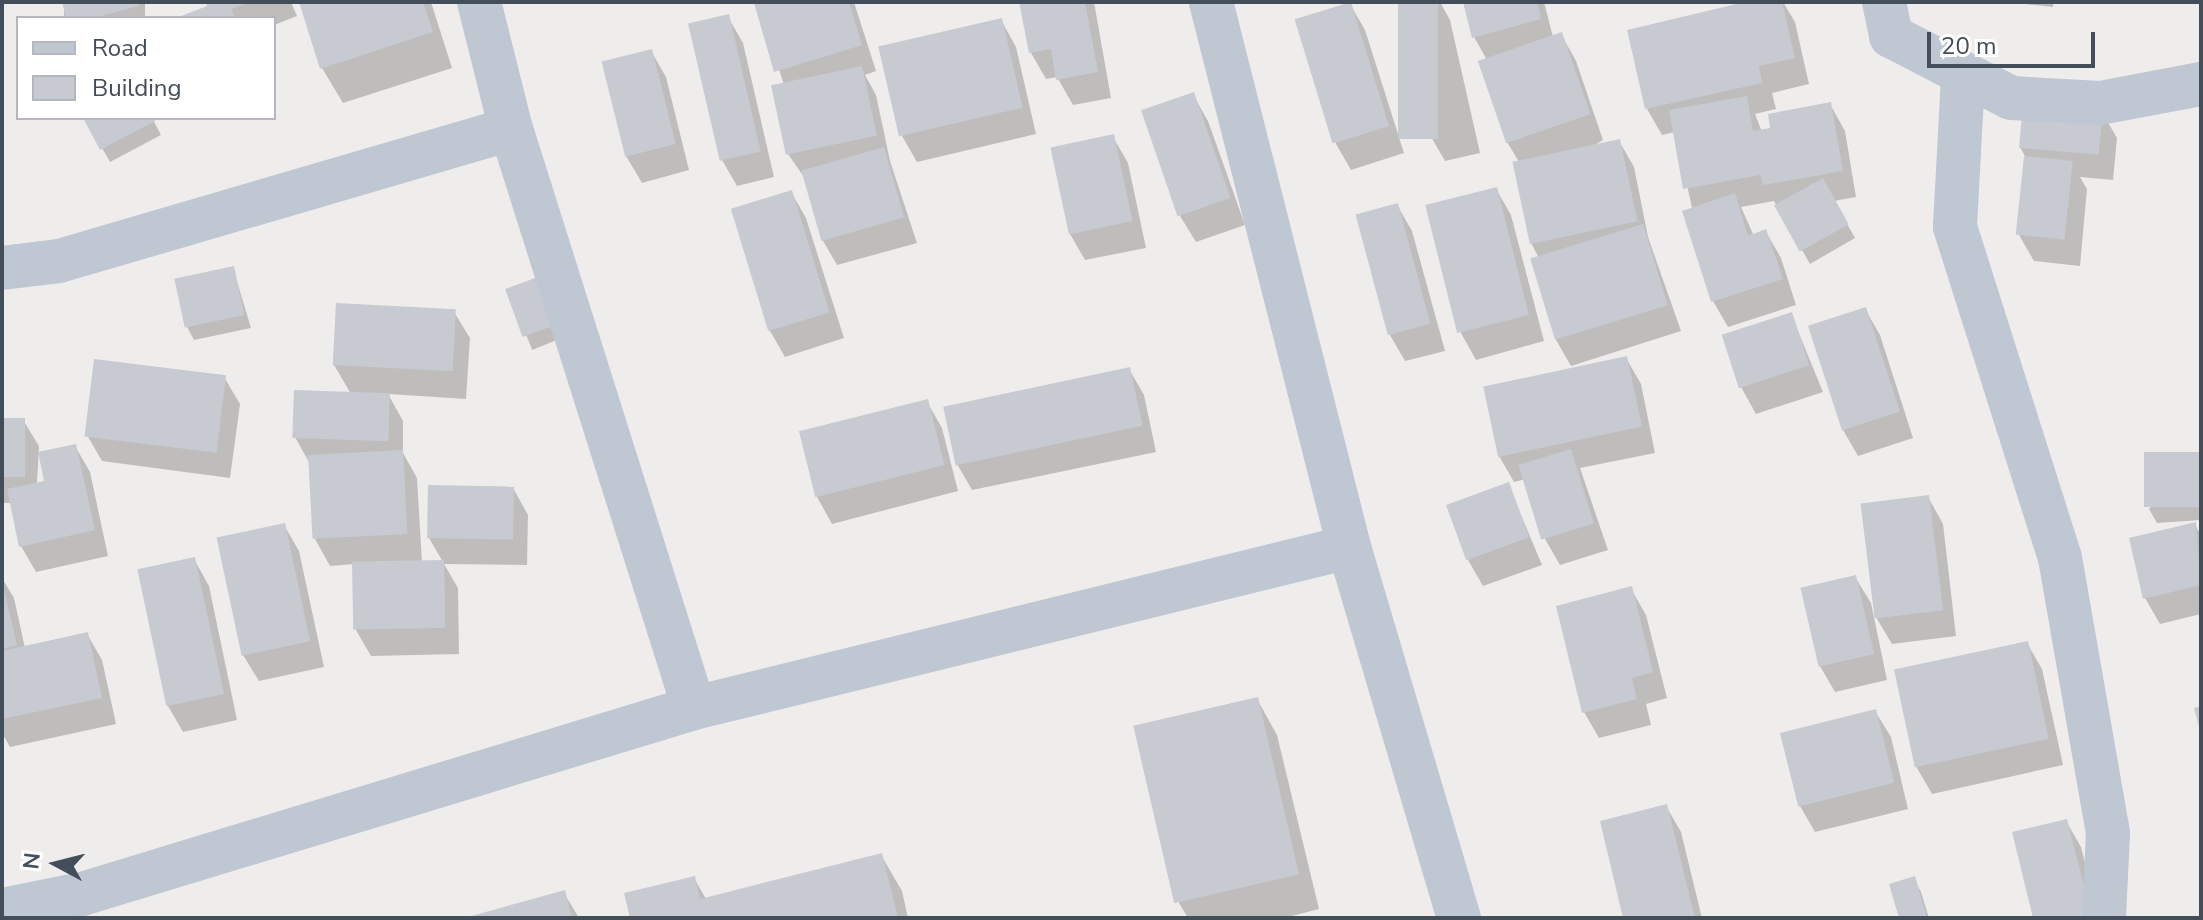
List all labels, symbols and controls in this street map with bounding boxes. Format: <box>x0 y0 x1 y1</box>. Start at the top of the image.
legend <box>16 16 276 120</box>
scale bar <box>1931 16 2099 66</box>
text: 20 m <box>1941 30 1997 62</box>
text: Road <box>92 32 148 64</box>
text: Building <box>92 72 182 104</box>
north arrow <box>16 824 96 904</box>
text: N <box>16 851 48 871</box>

